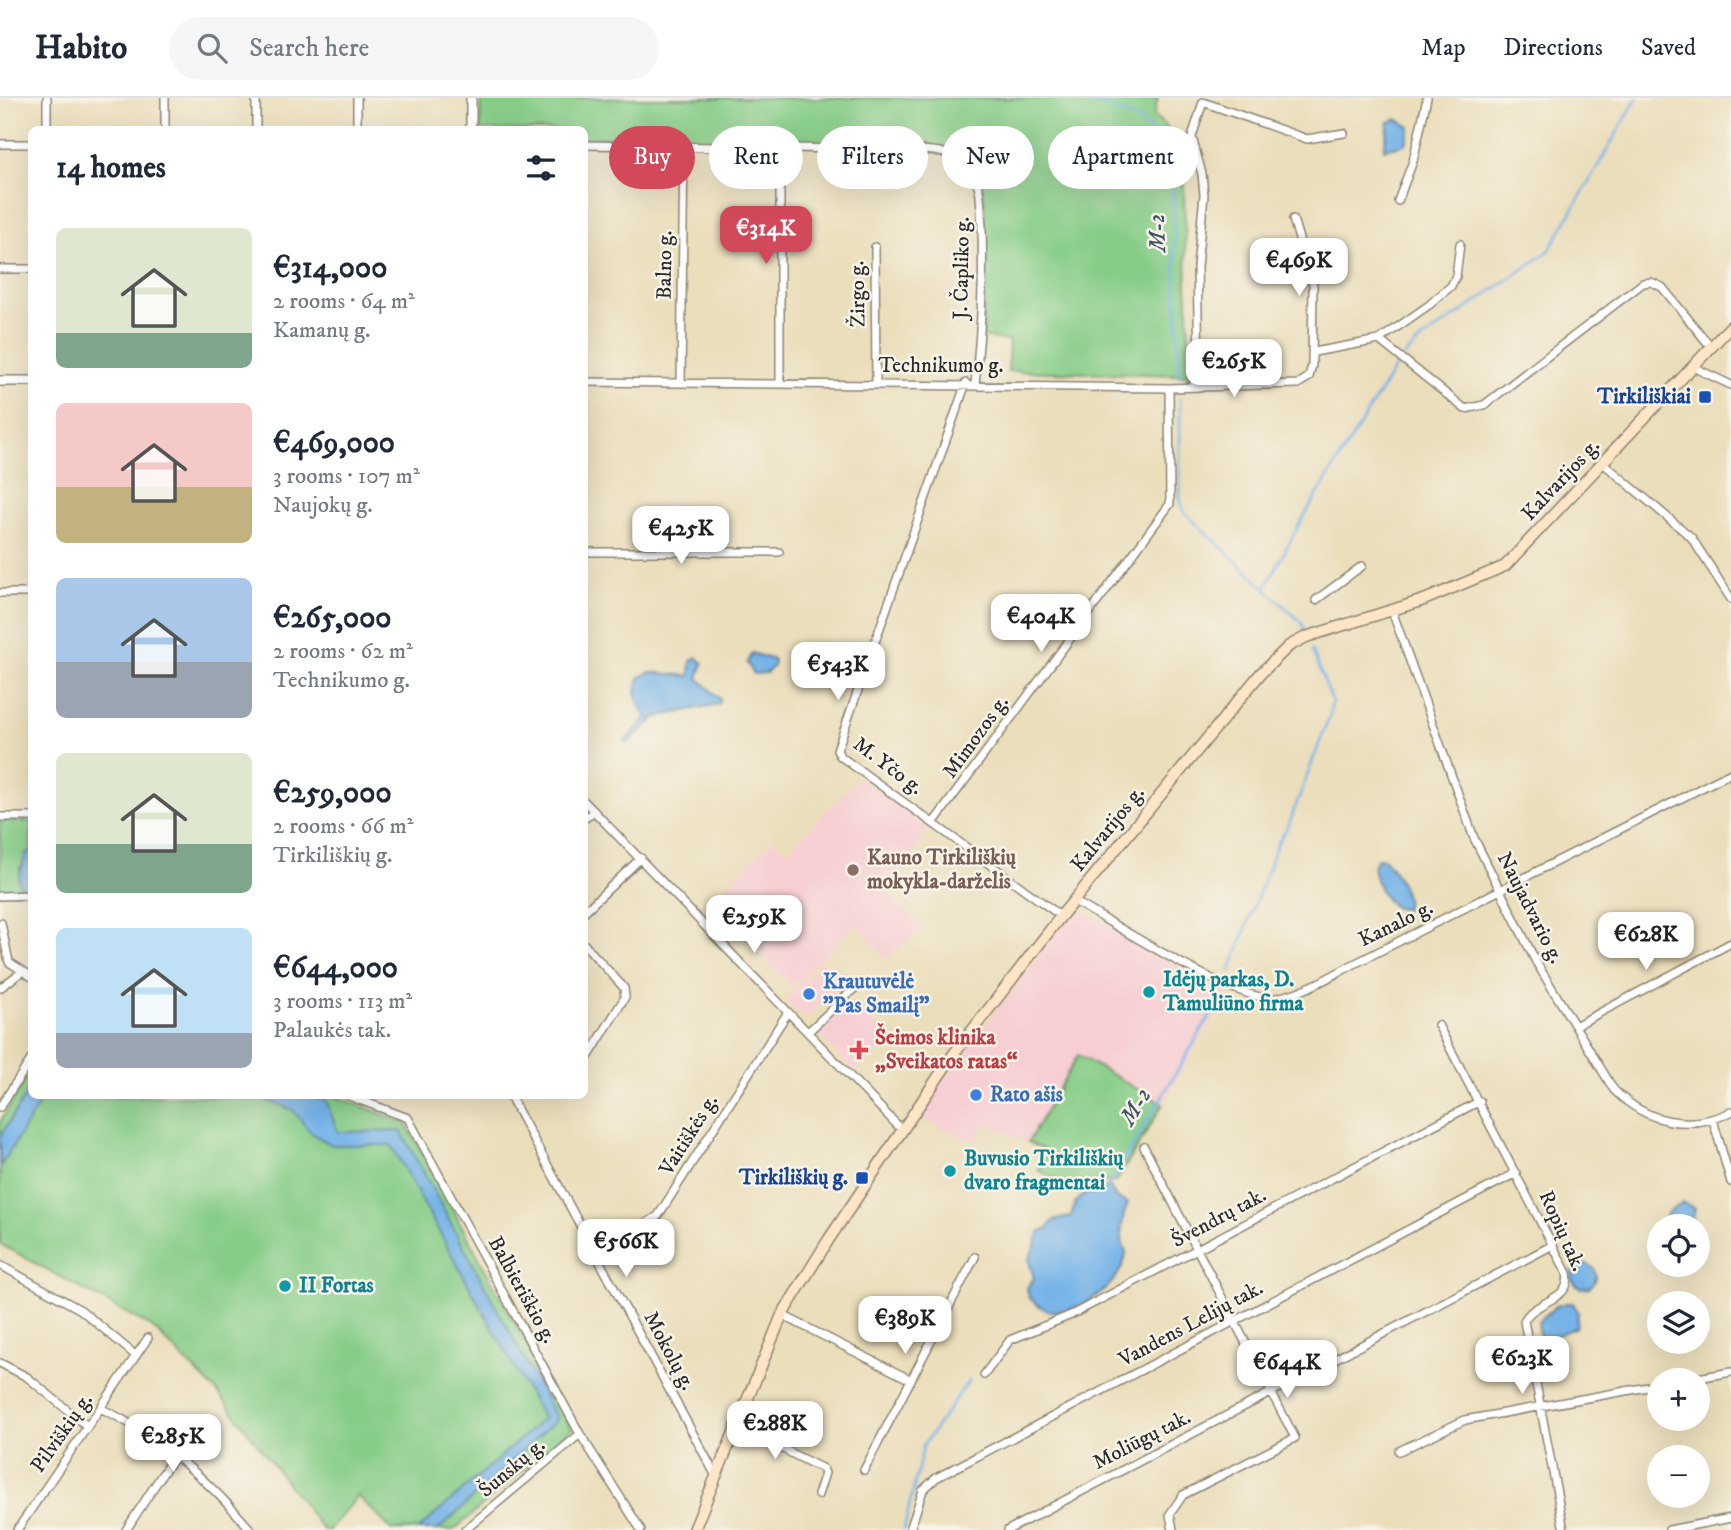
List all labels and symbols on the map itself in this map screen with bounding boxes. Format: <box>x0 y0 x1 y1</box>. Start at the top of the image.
pin: €314K <box>717 206 815 266</box>
water label: M-2 <box>1143 213 1173 255</box>
street label: J. Čapliko g. <box>946 216 976 322</box>
street label: Balno g. <box>651 230 679 300</box>
pin: €469K <box>1250 238 1348 298</box>
street label: Žirgo g. <box>842 260 872 328</box>
pin: €265K <box>1185 340 1283 399</box>
street label: Technikumo g. <box>879 353 1004 379</box>
place label: Tirkiliškiai <box>1596 384 1692 410</box>
marker: Tirkiliškiai <box>1697 389 1713 405</box>
street label: Kalvarijos g. <box>1516 433 1606 527</box>
pin: €425K <box>632 506 730 566</box>
pin: €404K <box>992 594 1090 654</box>
pin: €543K <box>789 642 887 702</box>
street label: Mimozos g. <box>937 690 1015 784</box>
street label: M. Yčo g. <box>848 731 928 801</box>
street label: Kalvarijos g. <box>1065 781 1151 877</box>
place label: Kauno Tirkiliškių mokykla-darželis <box>867 845 1017 895</box>
street label: Naujadvario g. <box>1491 848 1569 968</box>
marker: Kauno Tirkiliškių mokykla-darželis <box>845 862 861 878</box>
street label: Kanalo g. <box>1354 895 1438 953</box>
pin: €259K <box>705 896 803 955</box>
pin: €628K <box>1597 912 1695 972</box>
place label: Idėjų parkas, D. Tamuliūno firma <box>1162 967 1305 1017</box>
place label: Krautuvėlė "Pas Smailį" <box>823 969 930 1019</box>
marker: Idėjų parkas, D. Tamuliūno firma <box>1141 984 1157 1000</box>
marker: Krautuvėlė "Pas Smailį" <box>801 986 817 1002</box>
place label: Šeimos klinika „Sveikatos ratas“ <box>875 1023 1018 1075</box>
marker: Šeimos klinika „Sveikatos ratas“ <box>849 1040 869 1060</box>
place label: Rato ašis <box>990 1082 1063 1108</box>
water label: M-2 <box>1113 1083 1158 1132</box>
marker: Rato ašis <box>968 1087 984 1103</box>
street label: Vaitiškės g. <box>653 1089 724 1181</box>
place label: Buvusio Tirkiliškių dvaro fragmentai <box>964 1146 1124 1196</box>
marker: Buvusio Tirkiliškių dvaro fragmentai <box>942 1163 958 1179</box>
place label: Tirkiliškių g. <box>738 1165 848 1191</box>
marker: Tirkiliškių g. <box>854 1170 870 1186</box>
street label: Švendrų tak. <box>1166 1180 1271 1254</box>
street label: Ropių tak. <box>1533 1187 1591 1275</box>
pin: €566K <box>577 1220 675 1279</box>
street label: Balbieriškio g. <box>482 1232 562 1348</box>
place label: II Fortas <box>299 1273 374 1299</box>
street label: Vandens Lelijų tak. <box>1113 1275 1268 1373</box>
marker: II Fortas <box>277 1278 293 1294</box>
pin: €389K <box>856 1296 954 1356</box>
street label: Mokolų g. <box>637 1307 701 1395</box>
pin: €623K <box>1473 1336 1571 1396</box>
pin: €644K <box>1238 1340 1336 1400</box>
street label: Pilviškių g. <box>25 1388 99 1478</box>
pin: €288K <box>726 1402 824 1461</box>
street label: Moliūgų tak. <box>1089 1404 1195 1476</box>
pin: €285K <box>124 1414 222 1474</box>
street label: Šunskų g. <box>472 1431 551 1503</box>

